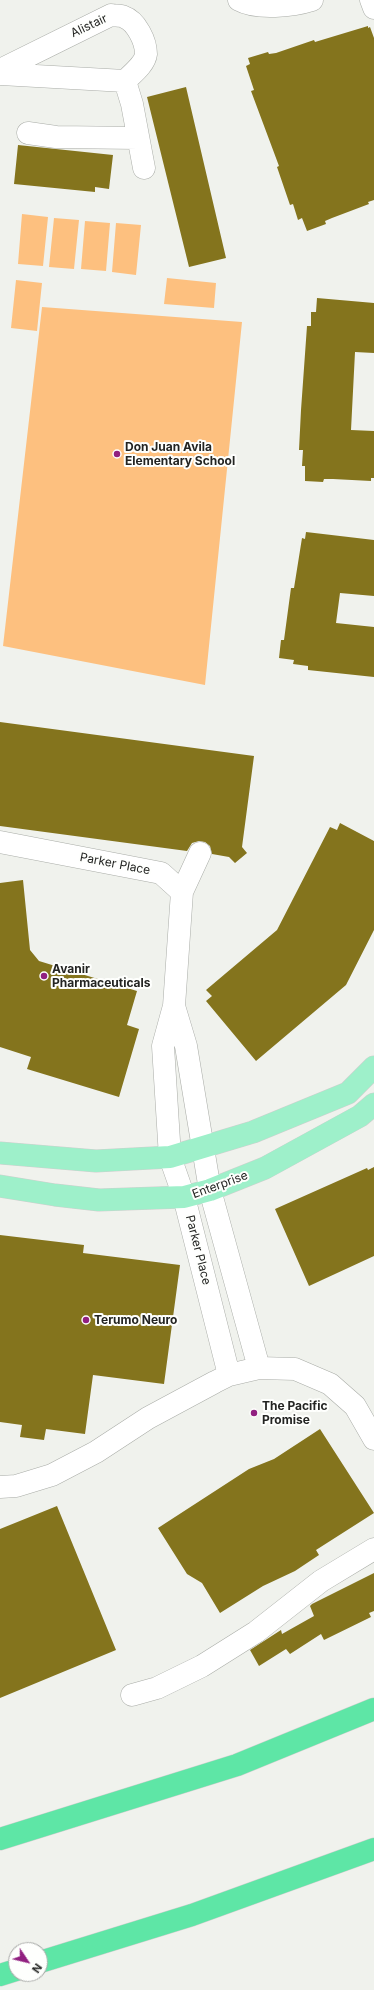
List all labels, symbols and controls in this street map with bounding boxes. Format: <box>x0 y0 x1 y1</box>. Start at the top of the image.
street label: Alistair <box>68 11 110 41</box>
place label: Don Juan Avila Elementary School <box>125 440 235 468</box>
marker: Don Juan Avila Elementary School <box>112 449 122 459</box>
street label: Parker Place <box>79 850 151 878</box>
place label: Avanir Pharmaceuticals <box>52 962 151 990</box>
marker: Avanir Pharmaceuticals <box>39 971 49 981</box>
street label: Enterprise <box>190 1168 250 1202</box>
street label: Parker Place <box>182 1214 214 1286</box>
place label: Terumo Neuro <box>94 1313 177 1327</box>
marker: Terumo Neuro <box>81 1315 91 1325</box>
place label: The Pacific Promise <box>262 1399 328 1427</box>
marker: The Pacific Promise <box>249 1408 259 1418</box>
north arrow <box>8 1942 48 1982</box>
text: N <box>29 1961 45 1976</box>

